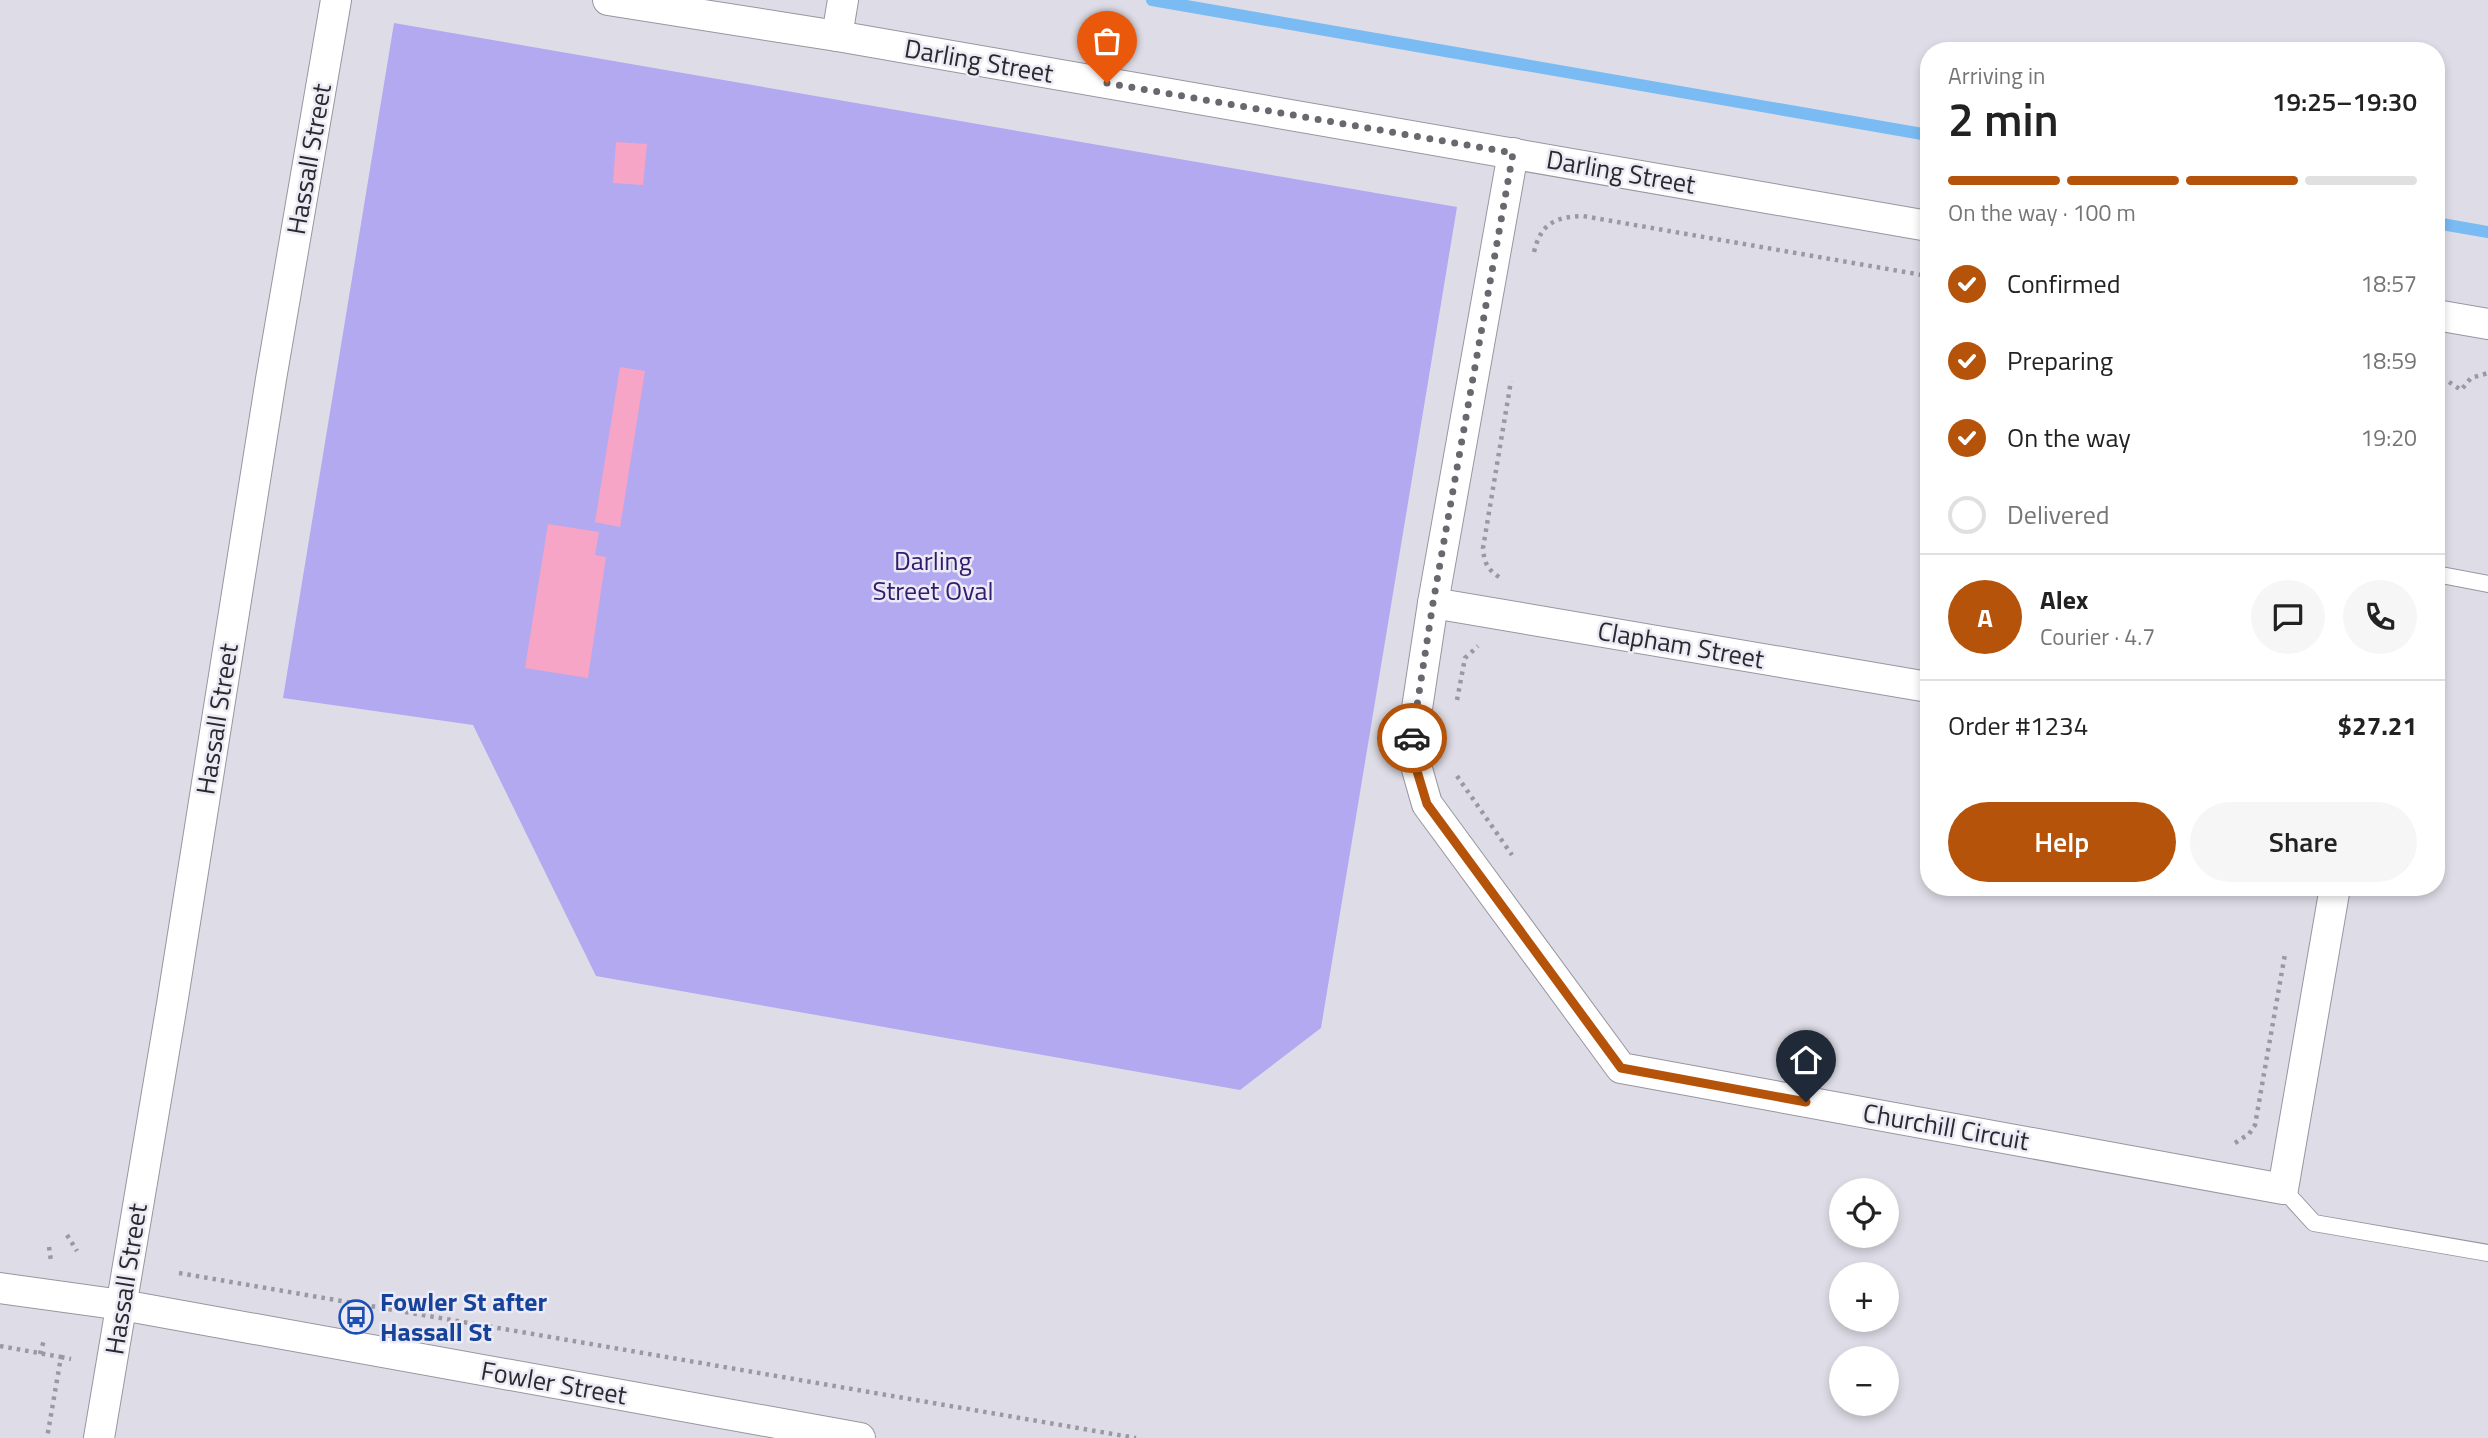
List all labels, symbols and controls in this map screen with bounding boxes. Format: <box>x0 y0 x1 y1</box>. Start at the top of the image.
pin <box>1077 11 1137 83</box>
icon: bag <box>1088 22 1126 60</box>
street label: Darling Street <box>902 28 1057 93</box>
text: Arriving in <box>1948 58 2045 93</box>
street label: Hassall Street <box>276 80 341 237</box>
text: 19:25–19:30 <box>2272 82 2417 121</box>
text: 2 min <box>1948 84 2059 154</box>
street label: Darling Street <box>1544 139 1699 204</box>
text: On the way · 100 m <box>1948 195 2136 230</box>
text: Confirmed <box>2007 264 2121 303</box>
icon: check <box>1948 265 1986 303</box>
text: 18:57 <box>2360 266 2417 301</box>
text: Preparing <box>2007 341 2113 380</box>
icon: check <box>1948 342 1986 380</box>
text: 18:59 <box>2360 343 2417 378</box>
text: On the way <box>2007 418 2131 457</box>
icon: check <box>1948 419 1986 457</box>
text: 19:20 <box>2360 420 2417 455</box>
text: Delivered <box>2007 495 2110 534</box>
park label: Darling Street Oval <box>872 541 994 610</box>
text: Alex <box>2040 580 2088 619</box>
button: chat <box>2251 580 2325 654</box>
button: phone <box>2343 580 2417 654</box>
text: A <box>1977 598 1993 637</box>
street label: Clapham Street <box>1595 611 1767 678</box>
text: Courier · 4.7 <box>2040 619 2155 654</box>
street label: Hassall Street <box>185 641 248 797</box>
courier <box>1377 703 1447 773</box>
text: Order #1234 <box>1948 706 2088 745</box>
text: $27.21 <box>2338 706 2417 745</box>
icon: car <box>1393 719 1431 757</box>
button: Help <box>1948 802 2176 882</box>
button: Share <box>2190 802 2417 882</box>
pin <box>1776 1030 1836 1102</box>
icon: home <box>1787 1041 1825 1079</box>
street label: Churchill Circuit <box>1860 1093 2032 1160</box>
map controls <box>1829 1178 1899 1416</box>
button: locate <box>1829 1178 1899 1248</box>
street label: Hassall Street <box>94 1201 157 1357</box>
button: + <box>1829 1262 1899 1332</box>
place label: Fowler St after Hassall St <box>380 1282 547 1351</box>
bus stop icon: Fowler St after Hassall St <box>337 1298 375 1336</box>
button: − <box>1829 1346 1899 1416</box>
street label: Fowler Street <box>478 1350 630 1415</box>

